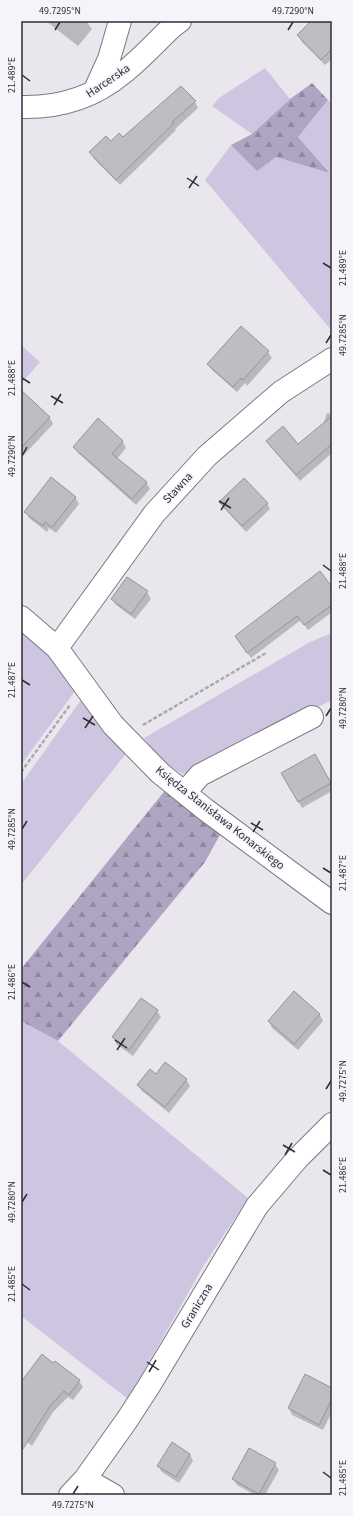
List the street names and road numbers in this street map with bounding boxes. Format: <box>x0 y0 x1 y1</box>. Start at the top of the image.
street label: Harcerska <box>82 60 134 102</box>
street label: Stawna <box>159 469 197 507</box>
street label: Księdza Stanisława Konarskiego <box>152 762 288 874</box>
street label: Graniczna <box>177 1280 217 1332</box>

